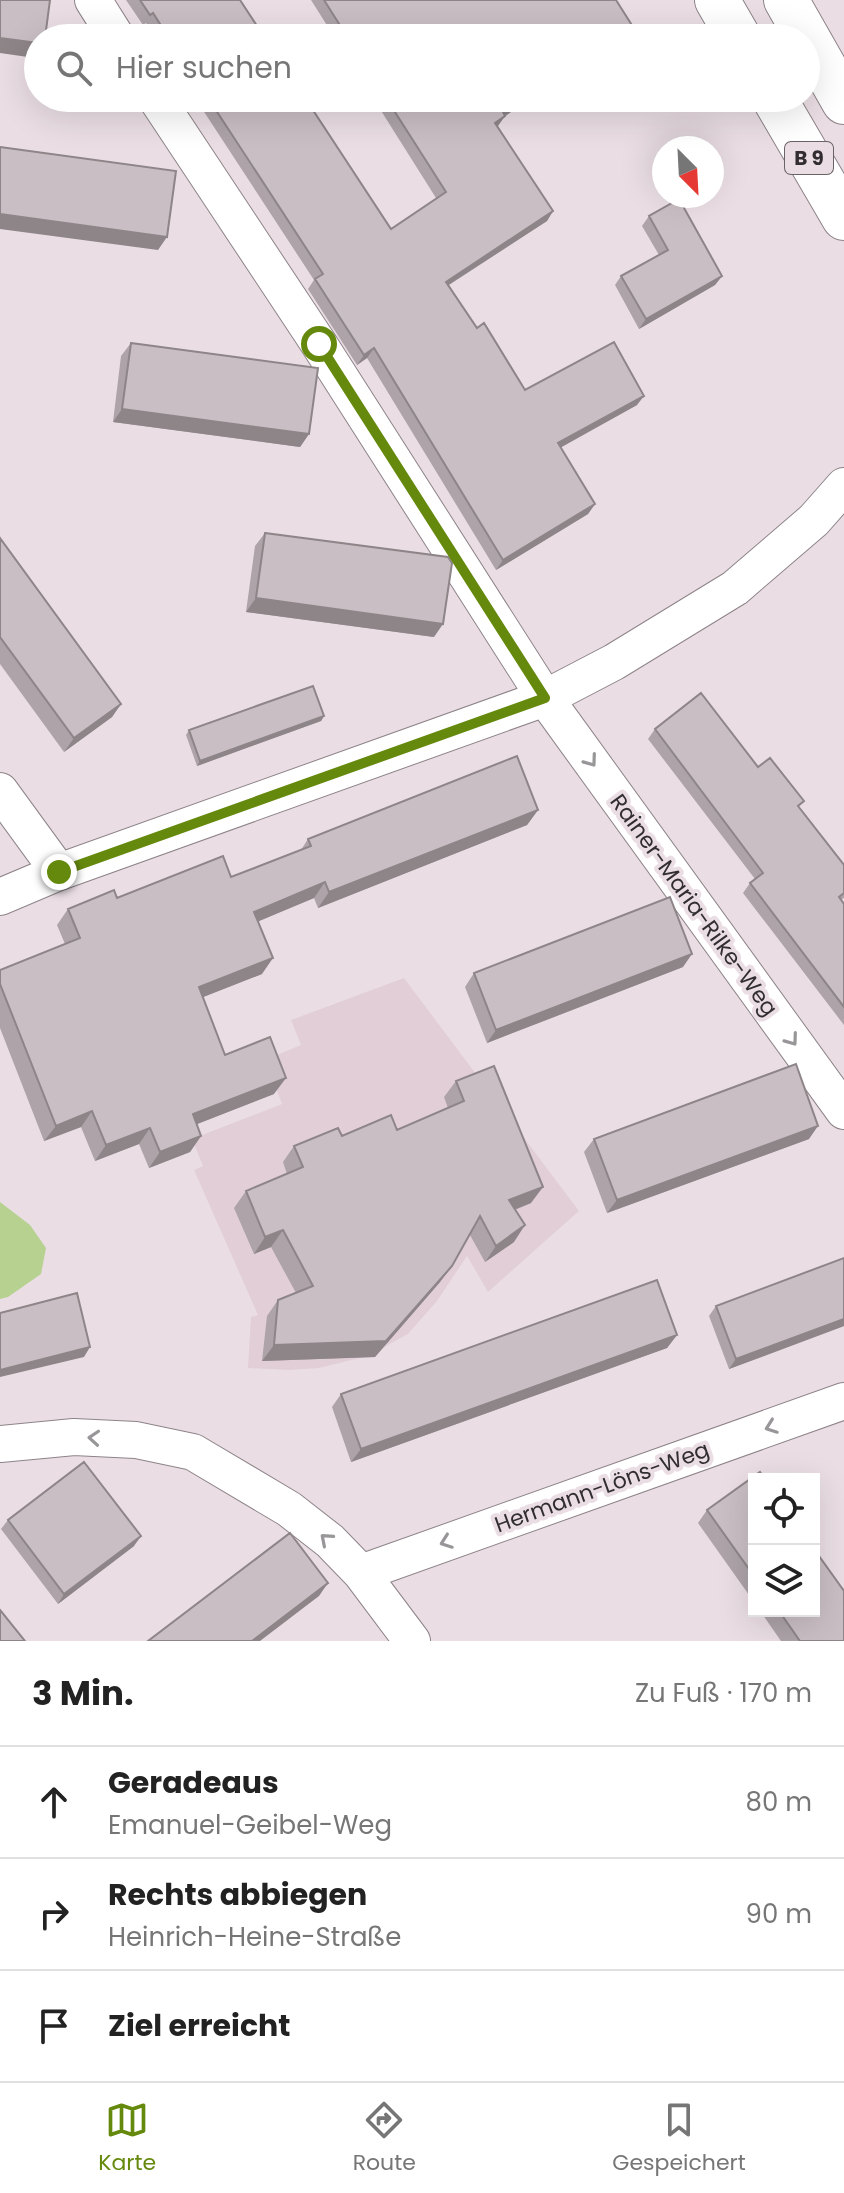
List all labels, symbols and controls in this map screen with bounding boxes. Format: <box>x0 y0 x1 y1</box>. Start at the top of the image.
search box <box>24 24 820 112</box>
icon: search <box>52 46 96 90</box>
text: Hier suchen <box>116 46 292 89</box>
north arrow <box>652 136 724 208</box>
road number: B 9 <box>785 142 833 174</box>
route start <box>301 326 337 362</box>
one-way arrow <box>581 752 595 767</box>
street label: Rainer-Maria-Rilke-Weg <box>603 788 785 1022</box>
route end <box>41 854 77 890</box>
one-way arrow <box>783 1031 797 1045</box>
one-way arrow <box>764 1417 778 1434</box>
one-way arrow <box>87 1430 100 1447</box>
street label: Hermann-Löns-Weg <box>490 1434 714 1540</box>
map controls <box>748 1473 820 1617</box>
button: locate <box>748 1473 820 1545</box>
one-way arrow <box>440 1533 454 1549</box>
one-way arrow <box>321 1534 336 1549</box>
button: layers <box>748 1545 820 1617</box>
text: 3 Min. <box>32 1669 134 1717</box>
text: Zu Fuß · 170 m <box>635 1675 812 1711</box>
text: Geradeaus <box>108 1761 279 1804</box>
icon: ahead <box>32 1780 76 1824</box>
text: 80 m <box>746 1784 812 1820</box>
text: Emanuel-Geibel-Weg <box>108 1807 392 1843</box>
text: Rechts abbiegen <box>108 1873 367 1916</box>
icon: right <box>32 1892 76 1936</box>
text: 90 m <box>746 1896 812 1932</box>
text: Heinrich-Heine-Straße <box>108 1919 401 1955</box>
icon: arrive <box>32 2004 76 2048</box>
text: Ziel erreicht <box>108 2004 290 2047</box>
tab: Karte <box>98 2098 156 2179</box>
tab: Route <box>353 2098 416 2179</box>
tab: Gespeichert <box>612 2098 746 2179</box>

